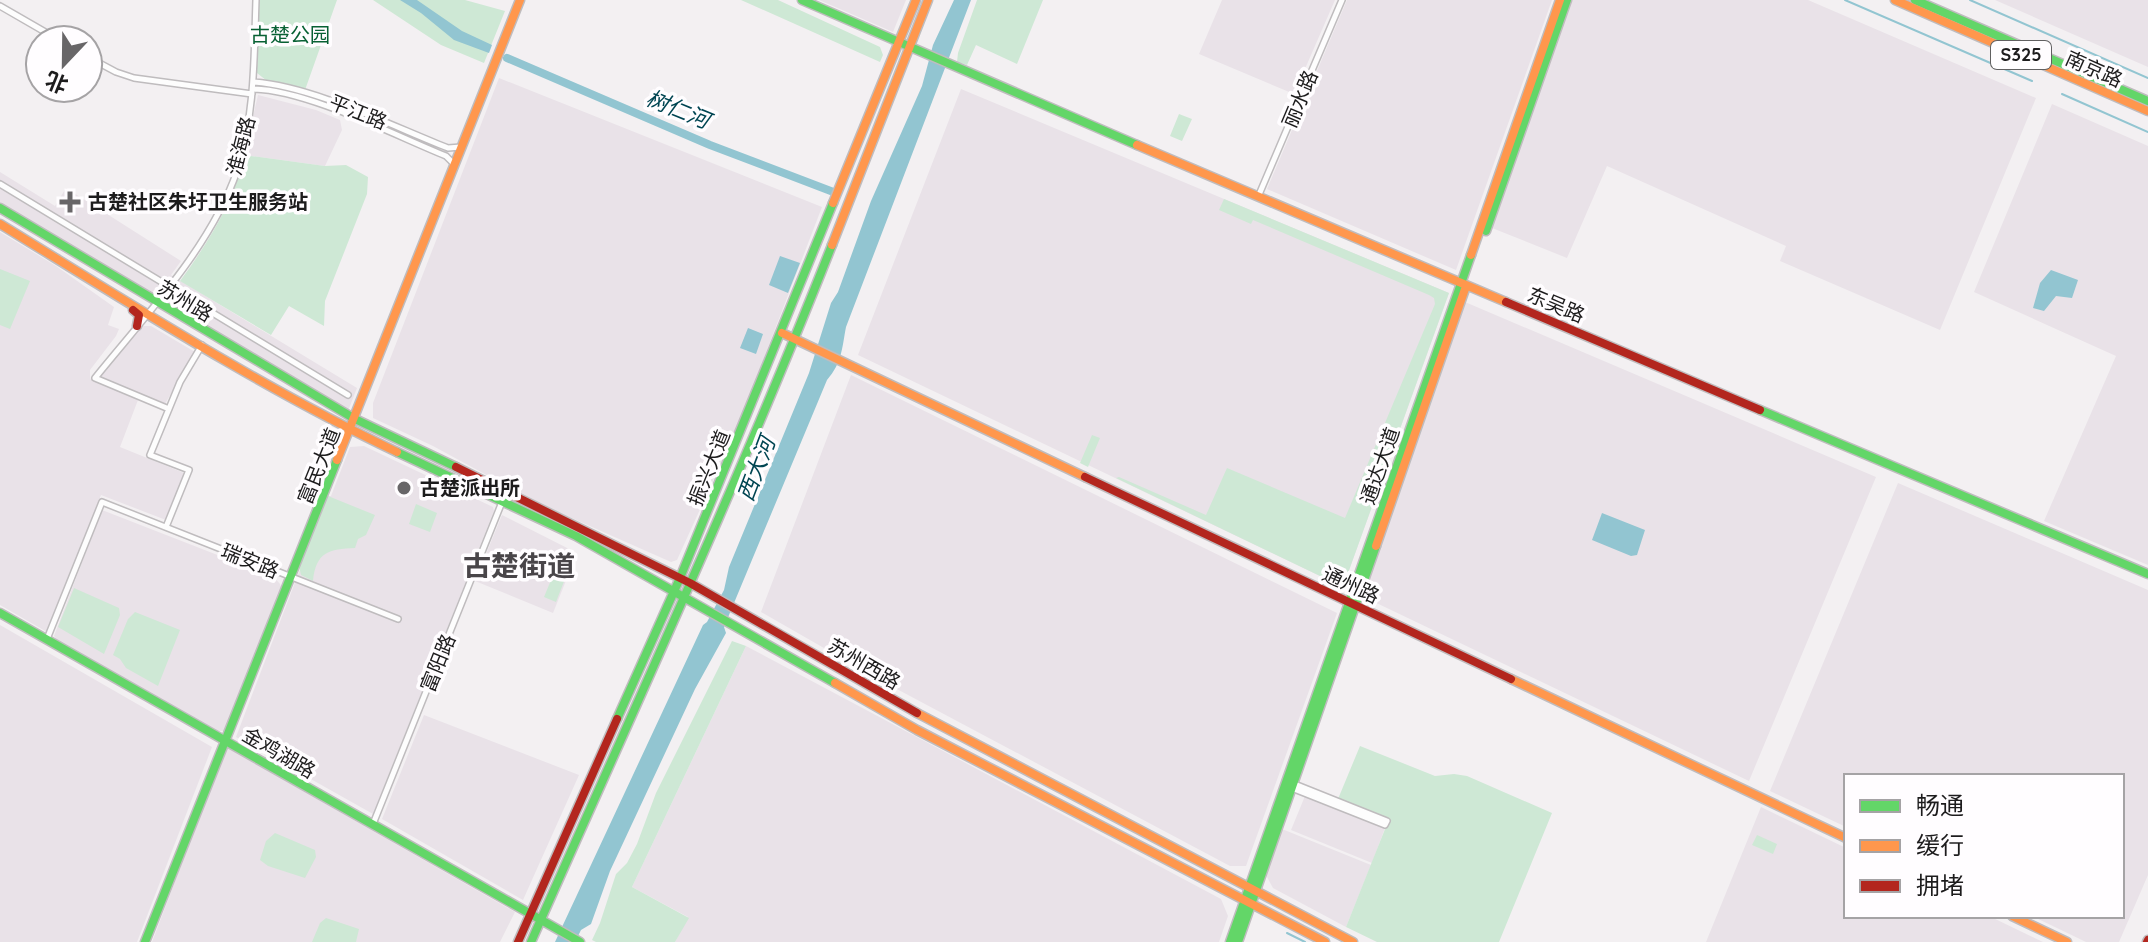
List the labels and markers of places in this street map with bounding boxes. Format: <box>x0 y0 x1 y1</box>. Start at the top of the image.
place label: 古楚社区朱圩卫生服务站 <box>88 189 308 214</box>
marker: 古楚社区朱圩卫生服务站 <box>59 191 81 213</box>
place label: 古楚派出所 <box>420 475 520 500</box>
marker: 古楚派出所 <box>395 479 413 497</box>

